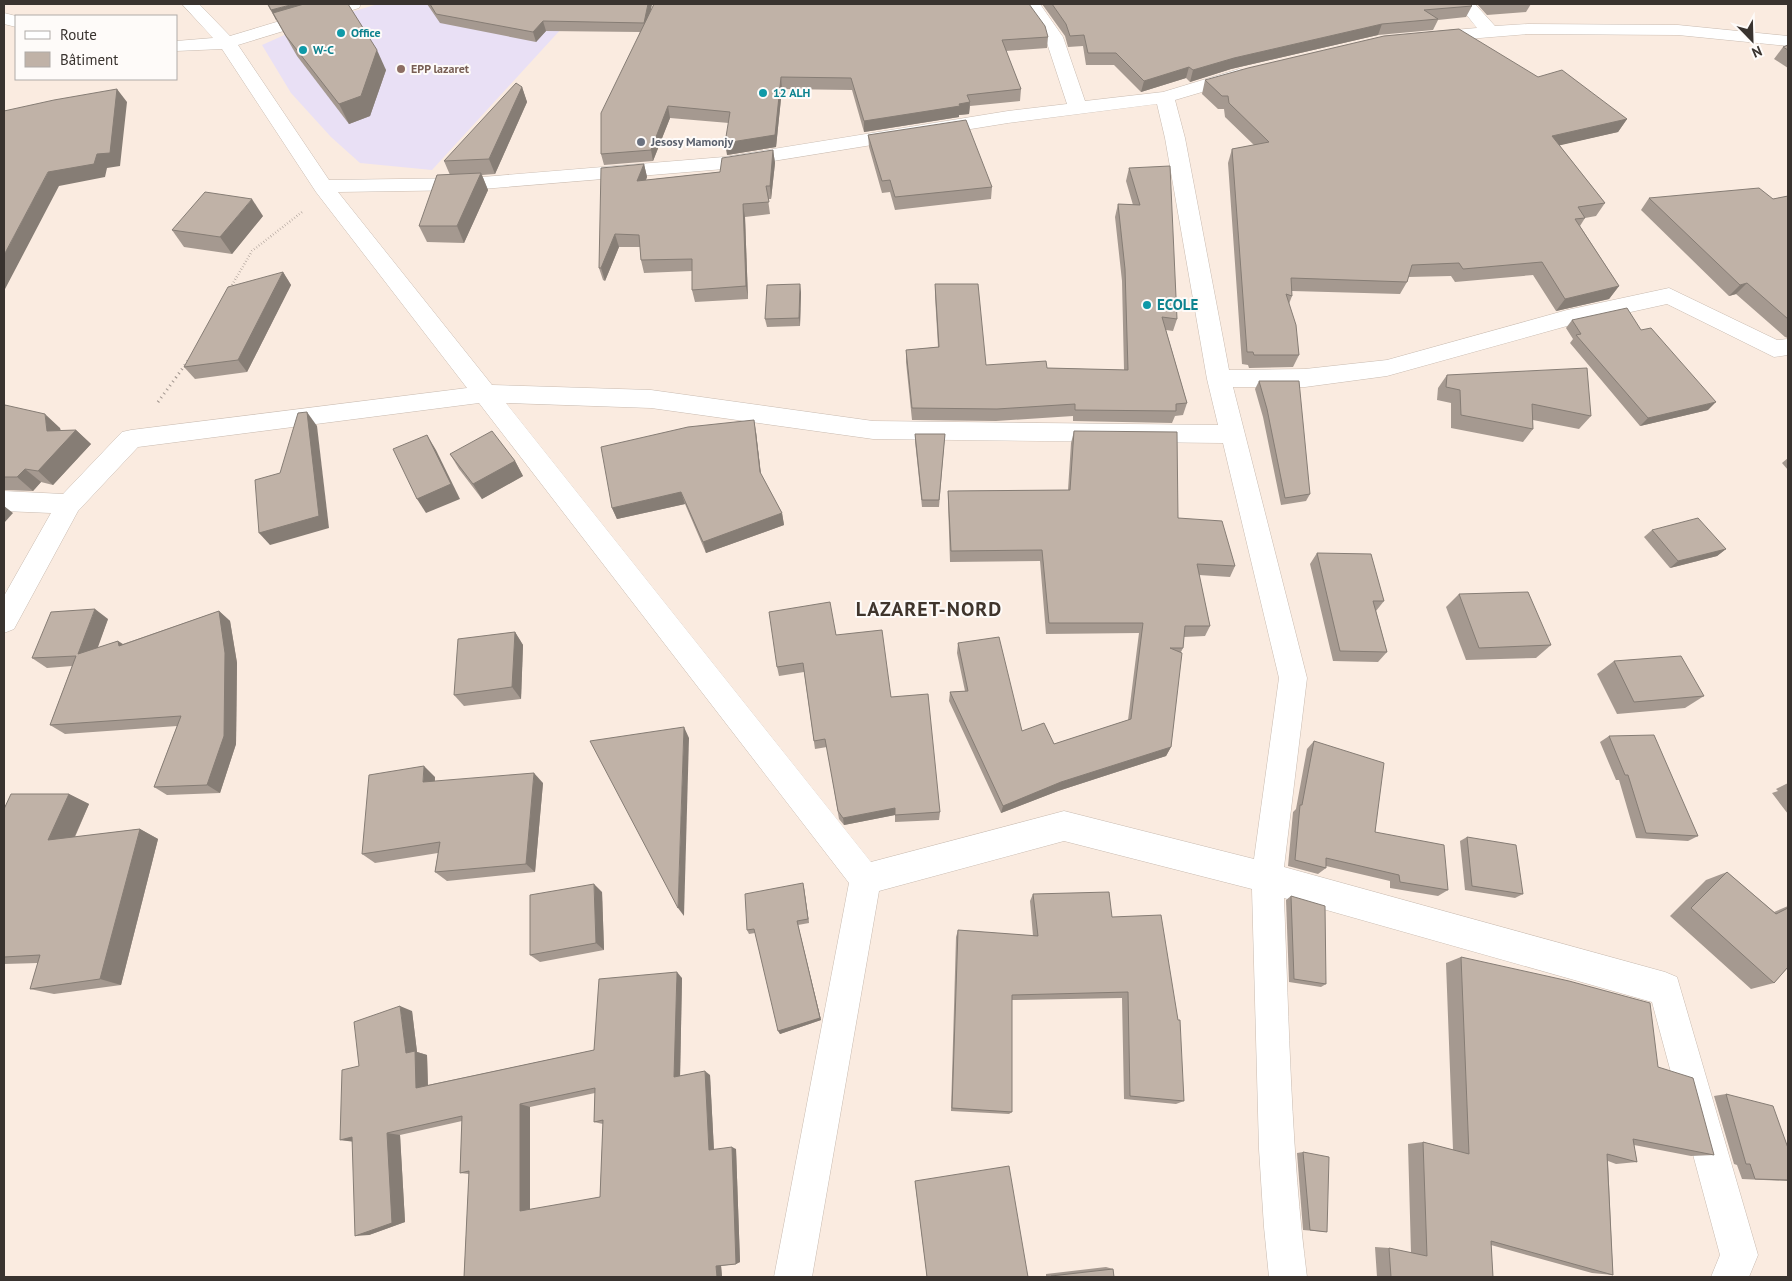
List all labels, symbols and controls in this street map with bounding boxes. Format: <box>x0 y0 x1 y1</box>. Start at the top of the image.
legend <box>15 15 178 80</box>
north arrow <box>1727 15 1777 65</box>
text: Route <box>60 25 97 44</box>
place label: Office <box>351 25 381 40</box>
marker: Office <box>335 27 347 39</box>
place label: W-C <box>313 42 334 57</box>
text: N <box>1749 42 1765 62</box>
marker: W-C <box>297 44 309 56</box>
text: Bâtiment <box>60 50 118 69</box>
place label: EPP lazaret <box>411 61 470 76</box>
marker: EPP lazaret <box>395 63 407 75</box>
place label: 12 ALH <box>773 85 811 100</box>
marker: 12 ALH <box>757 87 769 99</box>
place label: Jesosy Mamonjy <box>650 134 733 149</box>
marker: Jesosy Mamonjy <box>635 136 647 148</box>
place label: ECOLE <box>1157 295 1198 314</box>
marker: ECOLE <box>1141 299 1153 311</box>
district label: LAZARET-NORD <box>856 596 1002 622</box>

